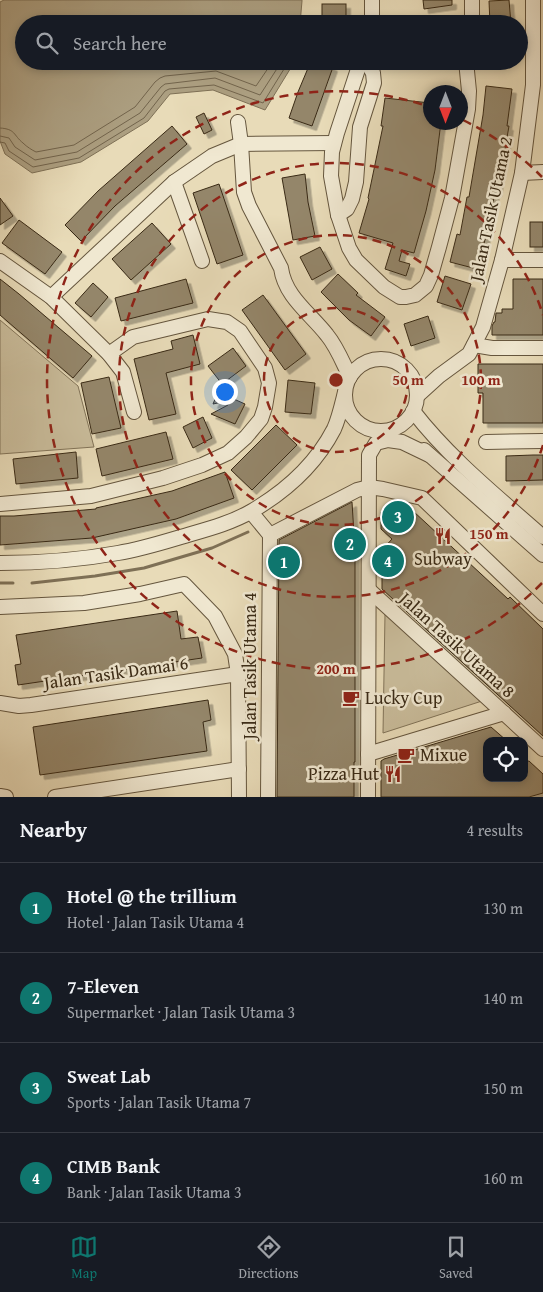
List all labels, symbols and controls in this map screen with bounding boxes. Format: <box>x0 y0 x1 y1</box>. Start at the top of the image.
search box <box>15 15 528 70</box>
icon: search <box>33 29 61 57</box>
text: Search here <box>73 29 167 57</box>
north arrow <box>423 85 468 130</box>
street label: Jalan Tasik Utama 2 <box>462 134 519 286</box>
text: 50 m <box>392 369 424 390</box>
text: 100 m <box>461 369 501 390</box>
centre of rings <box>327 371 345 389</box>
your location <box>212 379 238 405</box>
pin: 3 <box>382 498 414 536</box>
text: 150 m <box>469 523 509 544</box>
pin: 2 <box>334 525 366 563</box>
restaurant icon: Subway <box>433 526 453 546</box>
pin: 4 <box>372 542 404 580</box>
pin: 1 <box>268 543 300 581</box>
place label: Subway <box>414 545 472 572</box>
street label: Jalan Tasik Utama 8 <box>392 584 521 704</box>
street label: Jalan Tasik Utama 4 <box>236 592 263 742</box>
street label: Jalan Tasik Damai 6 <box>40 649 190 696</box>
text: 200 m <box>316 658 356 679</box>
place label: Lucky Cup <box>365 684 443 711</box>
cafe icon: Lucky Cup <box>341 688 361 708</box>
map controls <box>483 737 528 782</box>
button: locate <box>483 737 528 782</box>
place label: Mixue <box>420 741 467 768</box>
cafe icon: Mixue <box>396 745 416 765</box>
place label: Pizza Hut <box>308 760 380 787</box>
restaurant icon: Pizza Hut <box>383 764 403 784</box>
text: Nearby <box>20 814 87 845</box>
text: 4 results <box>466 818 523 842</box>
text: Hotel @ the trillium <box>67 882 237 910</box>
text: 1 <box>32 896 40 920</box>
text: 130 m <box>483 896 523 920</box>
text: Hotel · Jalan Tasik Utama 4 <box>67 910 244 934</box>
text: 7-Eleven <box>67 972 139 1000</box>
text: 2 <box>32 986 40 1010</box>
text: 140 m <box>483 986 523 1010</box>
text: Supermarket · Jalan Tasik Utama 3 <box>67 1000 295 1024</box>
text: Sweat Lab <box>67 1062 151 1090</box>
text: 3 <box>32 1076 40 1100</box>
text: 150 m <box>483 1076 523 1100</box>
text: Sports · Jalan Tasik Utama 7 <box>67 1090 251 1114</box>
text: CIMB Bank <box>67 1152 160 1180</box>
text: 4 <box>32 1166 40 1190</box>
text: 160 m <box>483 1166 523 1190</box>
text: Bank · Jalan Tasik Utama 3 <box>67 1180 242 1204</box>
tab: Map <box>70 1233 98 1283</box>
tab: Directions <box>238 1233 299 1283</box>
tab: Saved <box>439 1233 473 1283</box>

